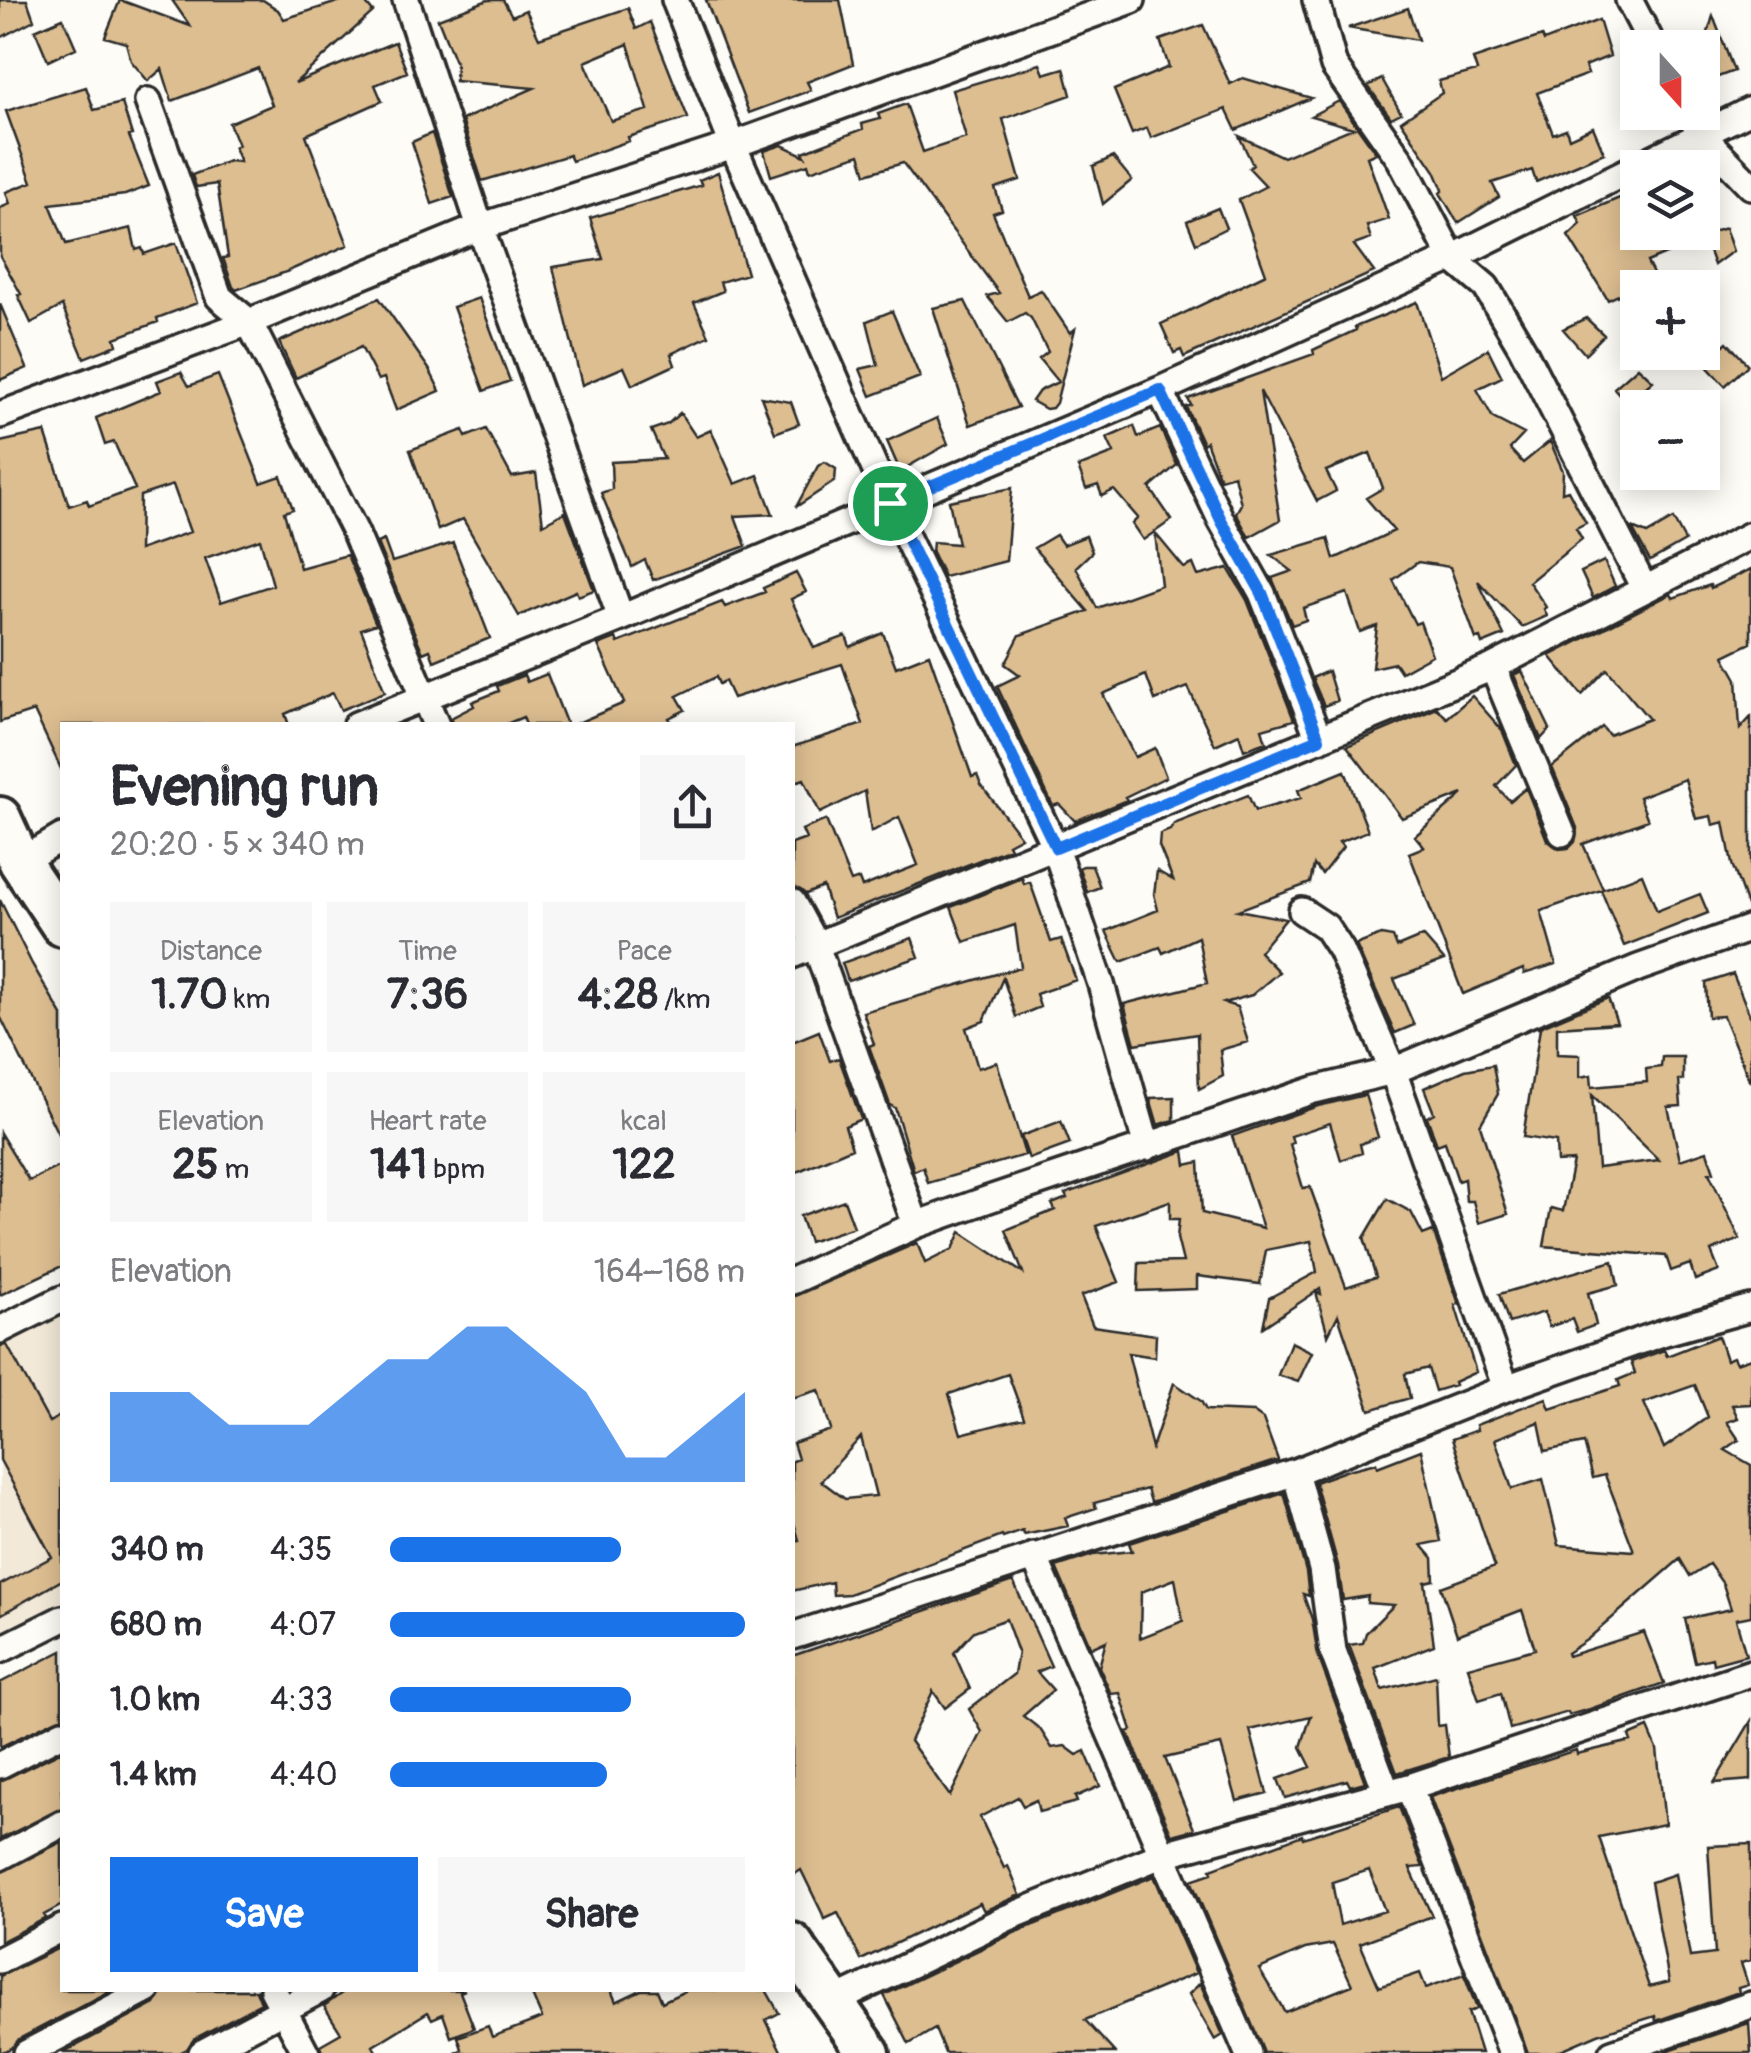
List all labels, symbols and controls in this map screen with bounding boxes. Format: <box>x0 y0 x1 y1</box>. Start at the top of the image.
north arrow <box>1620 30 1720 130</box>
map controls <box>1620 30 1720 490</box>
button: layers <box>1620 150 1720 250</box>
button: + <box>1620 270 1720 370</box>
button: − <box>1620 390 1720 490</box>
pin <box>848 461 933 546</box>
icon: arrive <box>863 476 918 531</box>
text: Evening run <box>110 753 379 822</box>
button: share <box>640 755 745 860</box>
text: 20:20 · 5 × 340 m <box>110 825 365 865</box>
text: Distance <box>160 934 262 969</box>
text: Time <box>398 934 457 969</box>
text: Pace <box>616 934 672 969</box>
text: 1.70 <box>151 969 228 1021</box>
text: 7:36 <box>387 969 468 1021</box>
text: 4:28 <box>578 969 658 1021</box>
text: km <box>228 982 270 1017</box>
text: /km <box>658 982 711 1017</box>
text: Elevation <box>157 1104 264 1139</box>
text: Heart rate <box>368 1104 487 1139</box>
text: kcal <box>621 1104 667 1139</box>
text: 25 <box>172 1139 218 1191</box>
text: 141 <box>370 1139 427 1191</box>
text: 122 <box>612 1139 676 1191</box>
text: m <box>218 1152 249 1187</box>
text: bpm <box>427 1152 485 1187</box>
text: Elevation <box>110 1252 232 1292</box>
text: 164–168 m <box>594 1252 745 1292</box>
text: 340 m <box>110 1530 204 1570</box>
text: 4:35 <box>270 1530 332 1570</box>
text: 680 m <box>110 1605 202 1645</box>
text: 4:07 <box>270 1605 336 1645</box>
text: 1.0 km <box>110 1680 200 1720</box>
text: 4:33 <box>270 1680 333 1720</box>
text: 1.4 km <box>110 1755 197 1795</box>
text: 4:40 <box>270 1755 338 1795</box>
button: Save <box>110 1857 418 1972</box>
button: Share <box>438 1857 745 1972</box>

